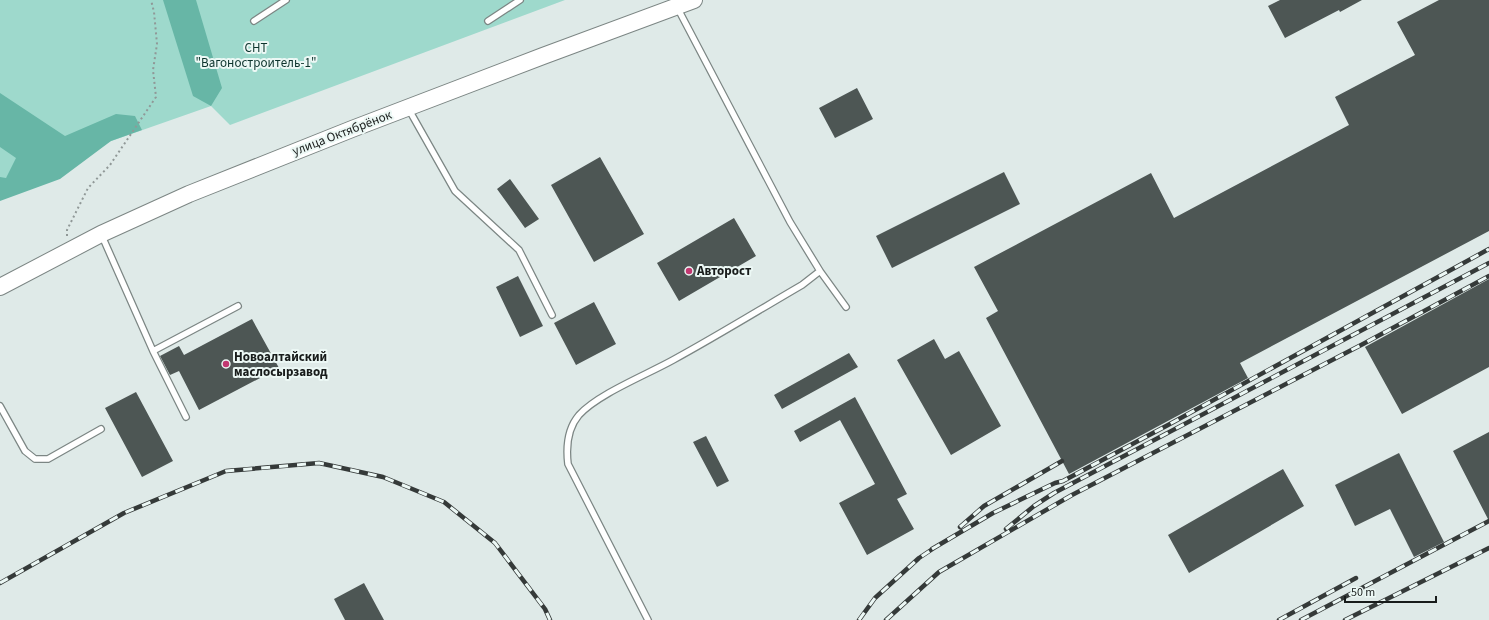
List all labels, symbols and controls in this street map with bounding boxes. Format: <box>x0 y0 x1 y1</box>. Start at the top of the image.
park label: СНТ "Вагоностроитель-1" <box>196 39 316 72</box>
street label: улица Октябрёнок <box>290 106 395 160</box>
place label: Авторост <box>696 262 752 280</box>
marker: Авторост <box>684 266 694 276</box>
place label: Новоалтайский маслосырзавод <box>234 348 328 381</box>
marker: Новоалтайский маслосырзавод <box>221 359 231 369</box>
scale bar <box>1345 578 1436 604</box>
text: 50 m <box>1351 584 1375 601</box>

